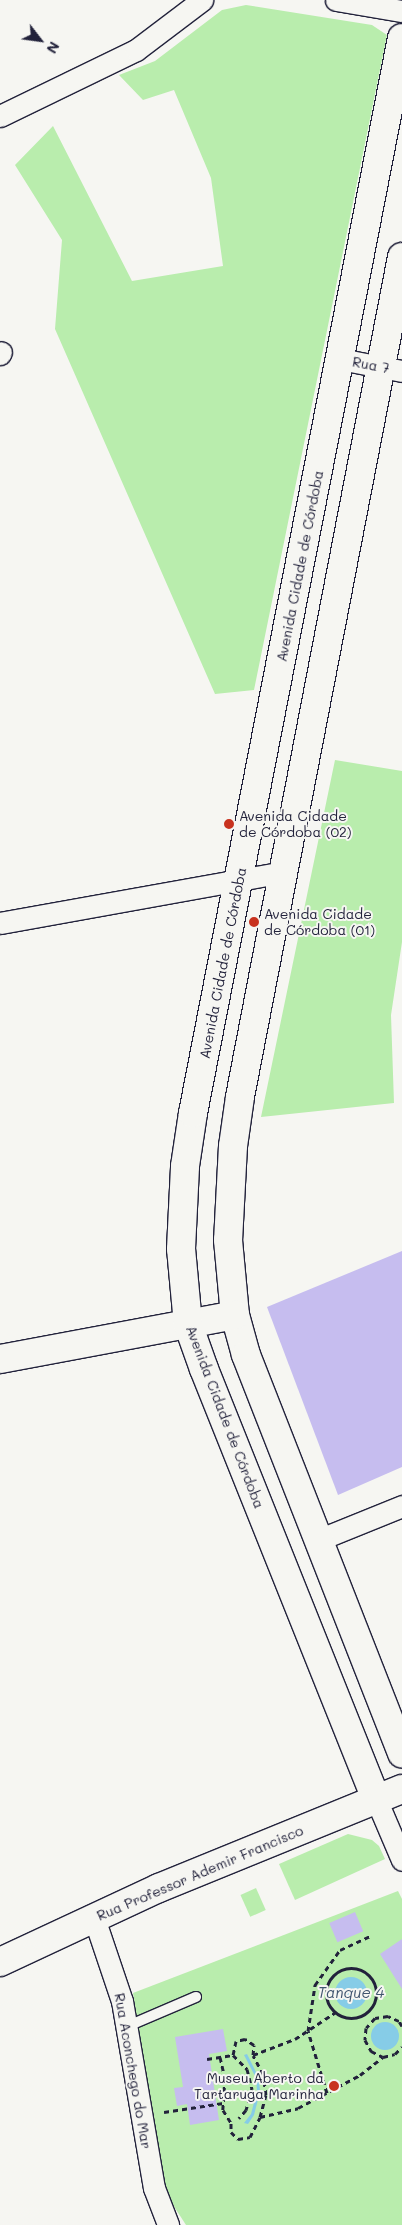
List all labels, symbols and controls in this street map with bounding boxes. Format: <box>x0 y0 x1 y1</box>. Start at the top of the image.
north arrow <box>15 15 65 65</box>
text: N <box>43 38 64 57</box>
street label: Rua 7 <box>351 353 391 377</box>
street label: Avenida Cidade de Córdoba <box>273 469 327 663</box>
place label: Avenida Cidade de Córdoba (02) <box>239 808 352 840</box>
marker: Avenida Cidade de Córdoba (02) <box>223 818 235 830</box>
street label: Avenida Cidade de Córdoba <box>196 866 250 1060</box>
place label: Avenida Cidade de Córdoba (01) <box>264 906 375 939</box>
marker: Avenida Cidade de Córdoba (01) <box>248 916 260 928</box>
street label: Avenida Cidade de Córdoba <box>182 1323 268 1511</box>
street label: Rua Professor Ademir Francisco <box>94 1822 306 1924</box>
water label: Tanque 4 <box>318 1984 384 2002</box>
street label: Rua Aconchego do Mar <box>111 1992 155 2150</box>
place label: Museu Aberto da Tartaruga Marinha <box>194 2070 324 2102</box>
marker: Museu Aberto da Tartaruga Marinha <box>328 2080 340 2092</box>

